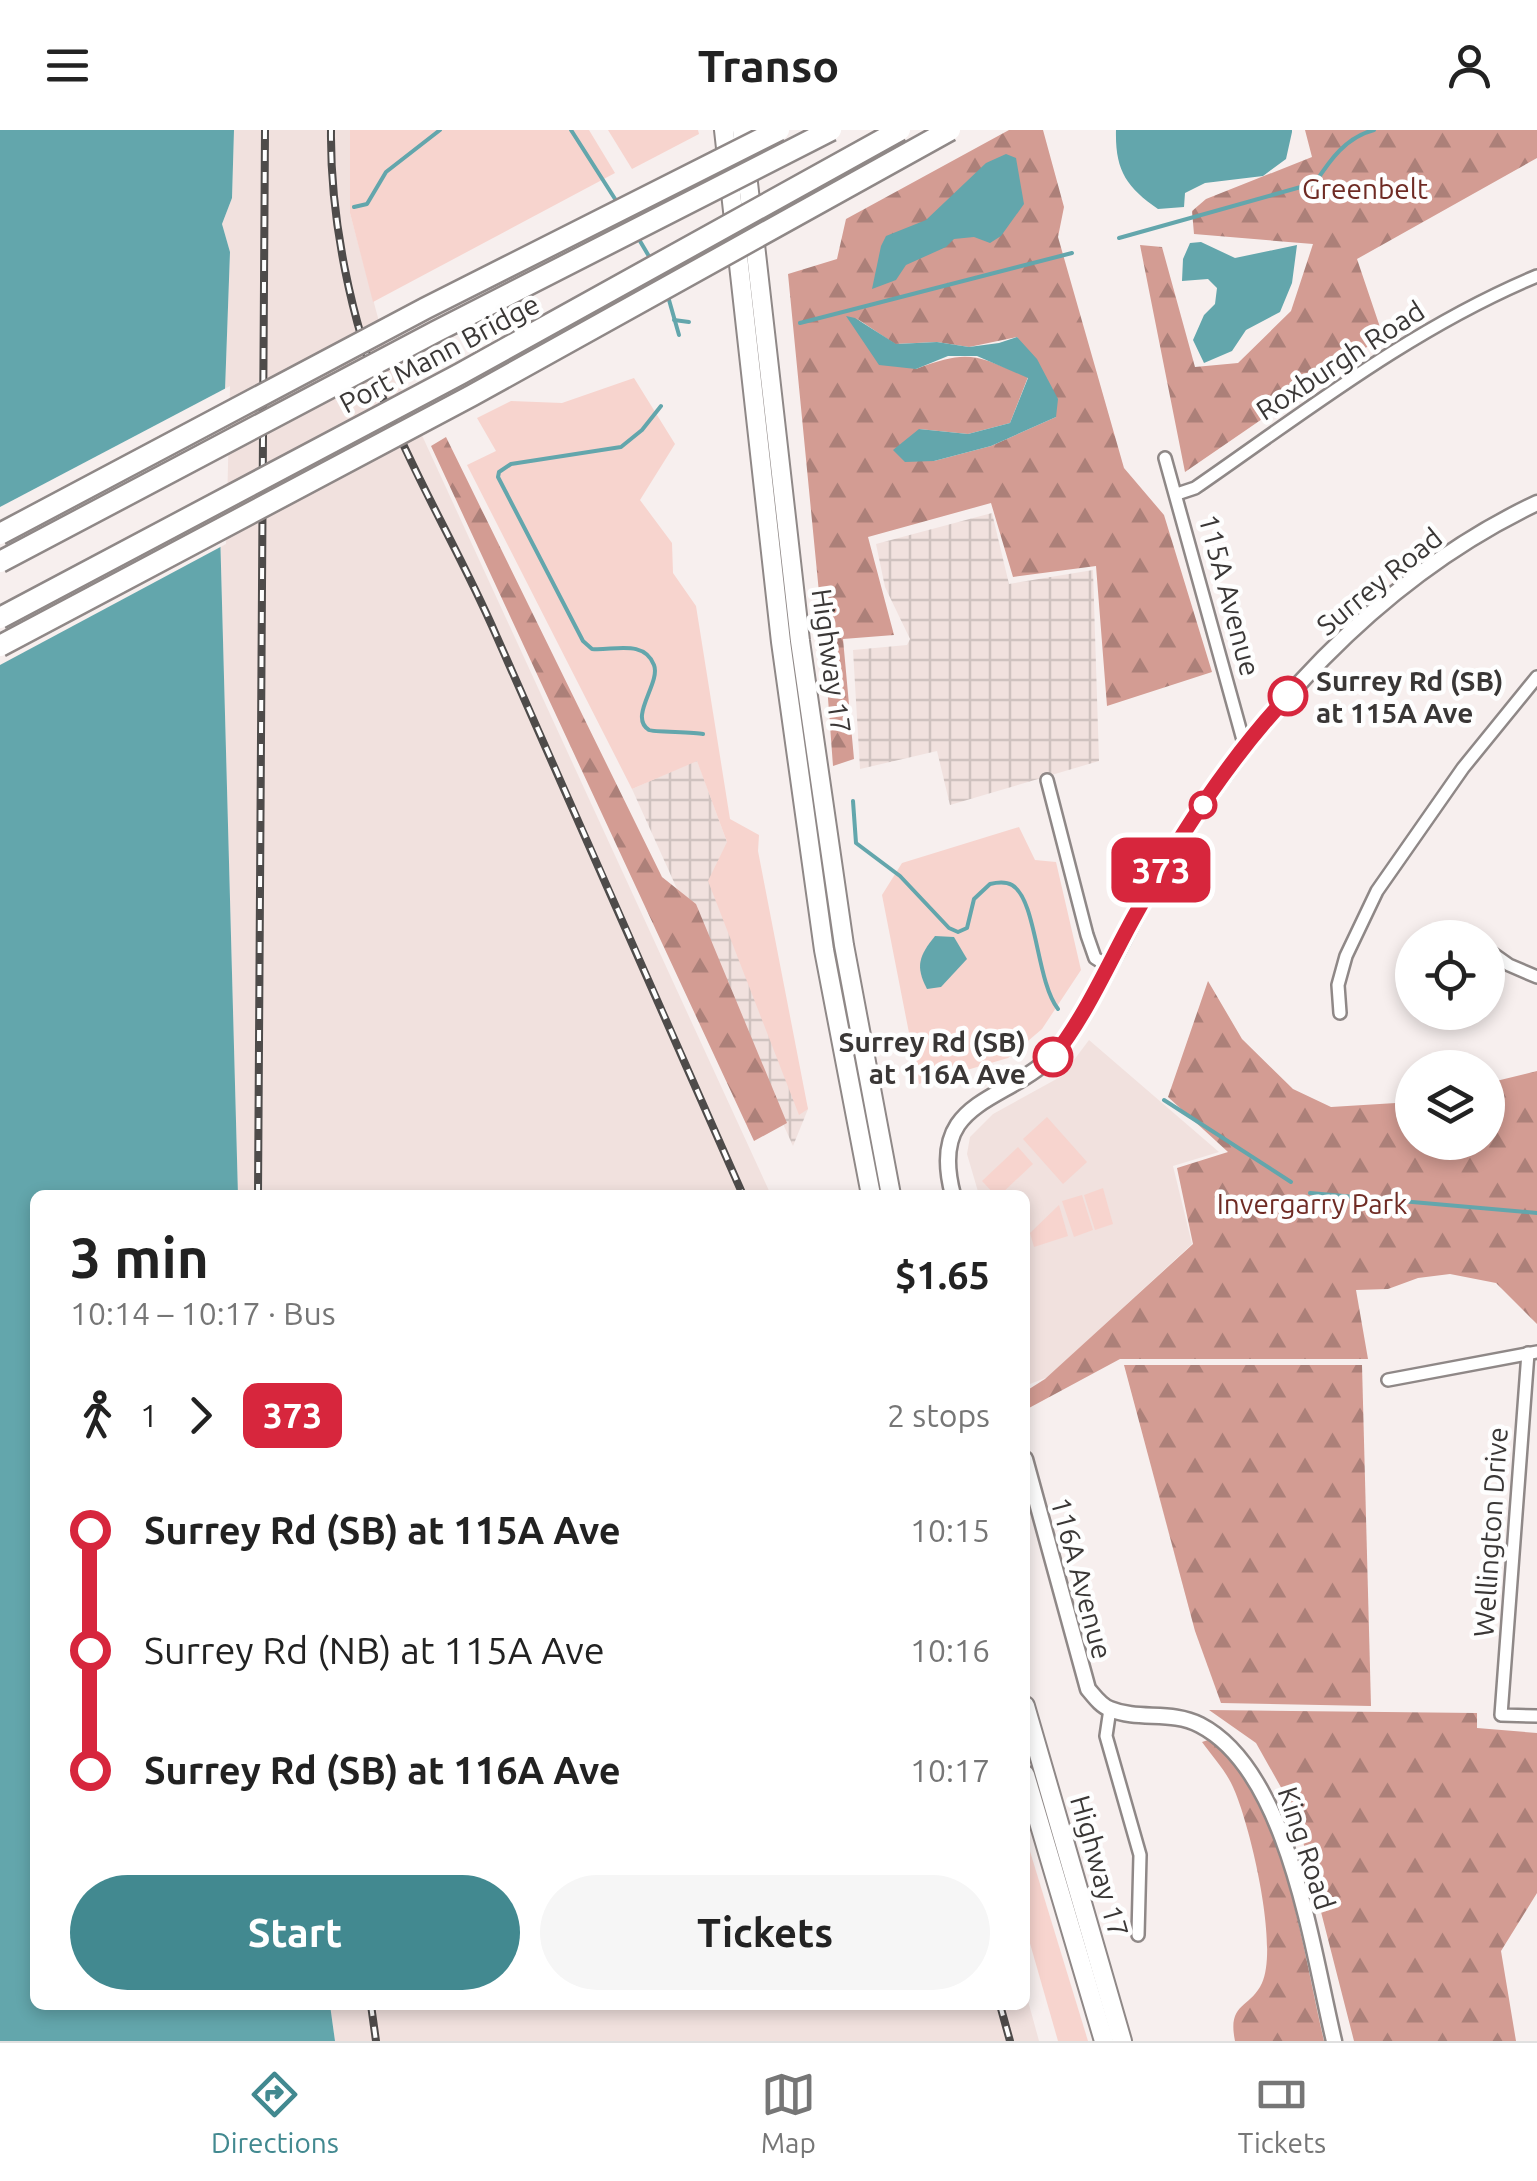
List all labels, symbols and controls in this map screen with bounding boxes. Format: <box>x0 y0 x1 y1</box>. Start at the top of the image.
icon: menu <box>40 38 95 93</box>
icon: person <box>1442 38 1497 93</box>
text: Transo <box>698 40 839 91</box>
park label: Greenbelt <box>1302 173 1428 204</box>
street label: Port Mann Bridge <box>334 287 544 419</box>
street label: Roxburgh Road <box>1250 294 1430 426</box>
street label: 115A Avenue <box>1194 511 1266 679</box>
street label: Surrey Road <box>1310 521 1448 641</box>
street label: Highway 17 <box>806 587 858 735</box>
place label: Surrey Rd (SB) at 115A Ave <box>1316 665 1503 728</box>
marker: Surrey Rd (SB) at 115A Ave <box>1269 677 1307 715</box>
unlabelled marker <box>1190 792 1216 818</box>
line badge: 373 <box>1104 838 1218 902</box>
text: 373 <box>1131 850 1191 890</box>
map controls <box>1395 920 1505 1160</box>
button: locate <box>1395 920 1505 1030</box>
place label: Surrey Rd (SB) at 116A Ave <box>839 1026 1026 1089</box>
marker: Surrey Rd (SB) at 116A Ave <box>1034 1038 1072 1076</box>
button: layers <box>1395 1050 1505 1160</box>
park label: Invergarry Park <box>1217 1188 1407 1219</box>
text: 3 min <box>70 1227 209 1288</box>
text: $1.65 <box>895 1254 990 1296</box>
text: 10:14 – 10:17 · Bus <box>70 1295 336 1331</box>
icon: walk <box>70 1388 125 1443</box>
icon: forward <box>173 1388 228 1443</box>
text: 373 <box>263 1395 322 1435</box>
text: 1 <box>140 1397 158 1433</box>
text: 2 stops <box>887 1397 990 1433</box>
street label: Wellington Drive <box>1467 1426 1513 1638</box>
street label: 116A Avenue <box>1046 1494 1118 1662</box>
text: Surrey Rd (SB) at 115A Ave <box>144 1509 621 1551</box>
text: 10:15 <box>910 1512 990 1548</box>
text: Surrey Rd (NB) at 115A Ave <box>144 1629 605 1671</box>
text: 10:16 <box>910 1632 990 1668</box>
text: Surrey Rd (SB) at 116A Ave <box>144 1749 621 1791</box>
text: 10:17 <box>910 1752 990 1788</box>
street label: King Road <box>1273 1783 1341 1913</box>
street label: Highway 17 <box>1065 1792 1135 1940</box>
button: Start <box>70 1875 520 1990</box>
button: Tickets <box>540 1875 990 1990</box>
tab: Directions <box>211 2067 339 2158</box>
tab: Map <box>761 2067 816 2158</box>
tab: Tickets <box>1238 2067 1326 2158</box>

